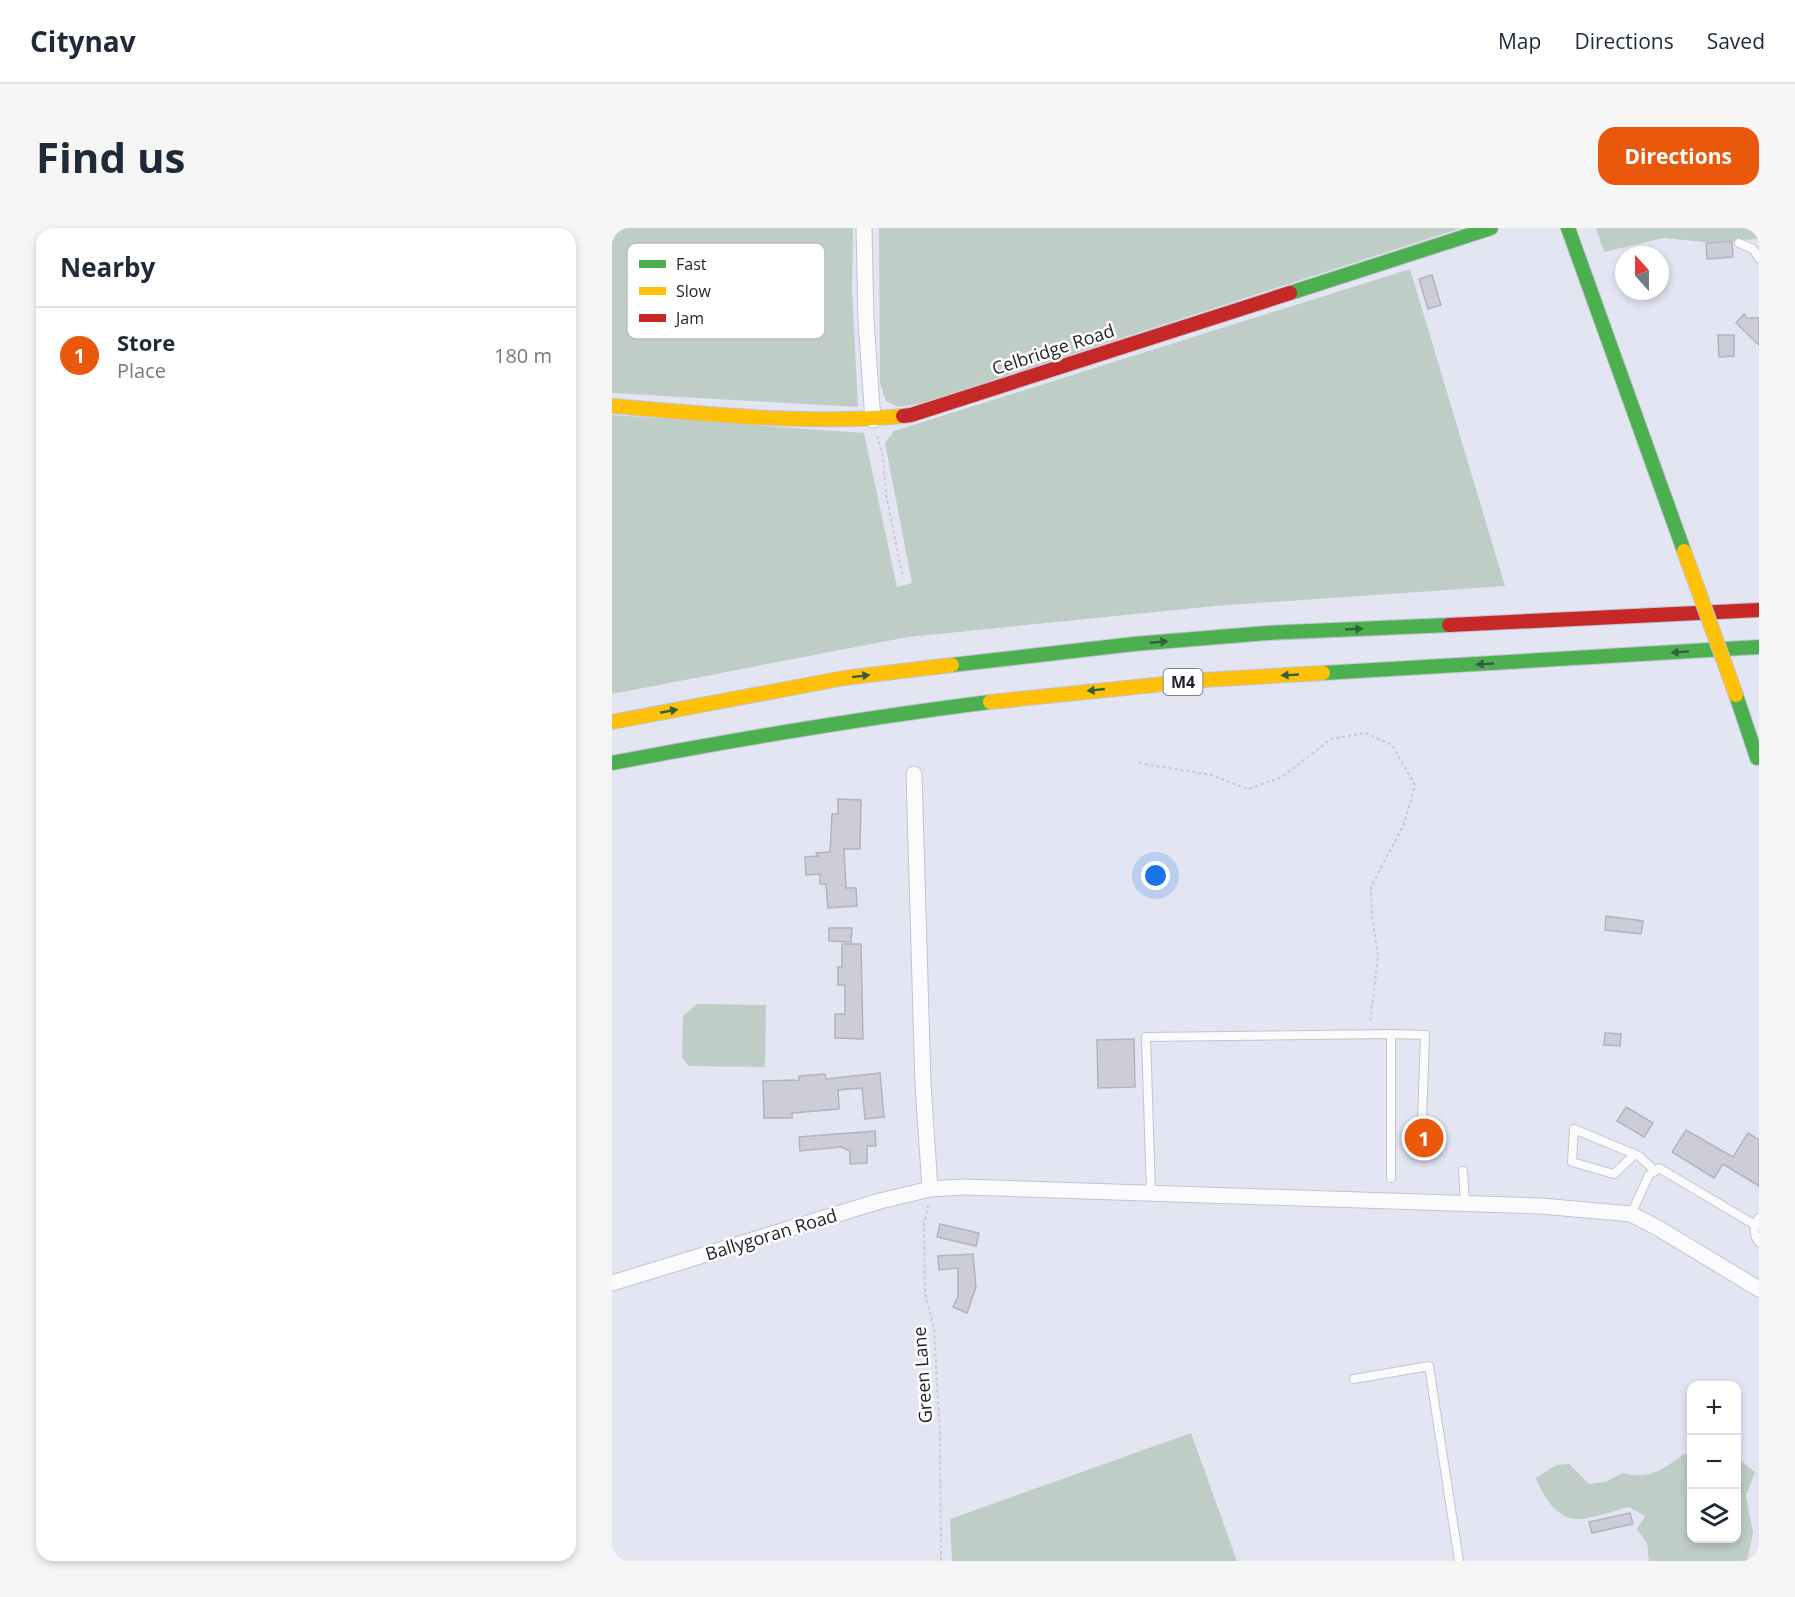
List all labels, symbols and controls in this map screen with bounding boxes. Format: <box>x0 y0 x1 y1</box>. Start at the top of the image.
text: Citynav <box>30 22 136 60</box>
text: Map <box>1498 27 1541 55</box>
text: Directions <box>1574 27 1674 55</box>
text: Saved <box>1707 27 1765 55</box>
button: Directions <box>1598 127 1759 185</box>
text: Find us <box>36 128 185 185</box>
legend <box>627 243 825 339</box>
north arrow <box>1615 246 1669 300</box>
text: Nearby <box>60 249 155 285</box>
text: Fast <box>676 253 707 275</box>
text: Slow <box>676 280 711 302</box>
text: Jam <box>674 307 704 329</box>
street label: Celbridge Road <box>989 318 1117 380</box>
text: Store <box>117 327 175 357</box>
text: 1 <box>74 342 85 369</box>
text: 180 m <box>494 342 552 369</box>
text: Place <box>117 357 166 384</box>
one-way arrow <box>1344 624 1363 633</box>
one-way arrow <box>1150 637 1169 647</box>
one-way arrow <box>1670 648 1689 657</box>
one-way arrow <box>1476 660 1495 669</box>
road number: M4 <box>1164 669 1202 695</box>
one-way arrow <box>1281 670 1300 679</box>
one-way arrow <box>852 671 871 681</box>
one-way arrow <box>1086 685 1105 695</box>
one-way arrow <box>660 706 679 715</box>
your location <box>1141 861 1170 890</box>
pin: 1 <box>1404 1116 1444 1160</box>
street label: Ballygoran Road <box>702 1203 840 1265</box>
street label: Green Lane <box>907 1326 937 1424</box>
map controls <box>1687 1381 1741 1543</box>
button: + <box>1687 1381 1741 1435</box>
button: − <box>1687 1435 1741 1489</box>
button: layers <box>1687 1489 1741 1543</box>

